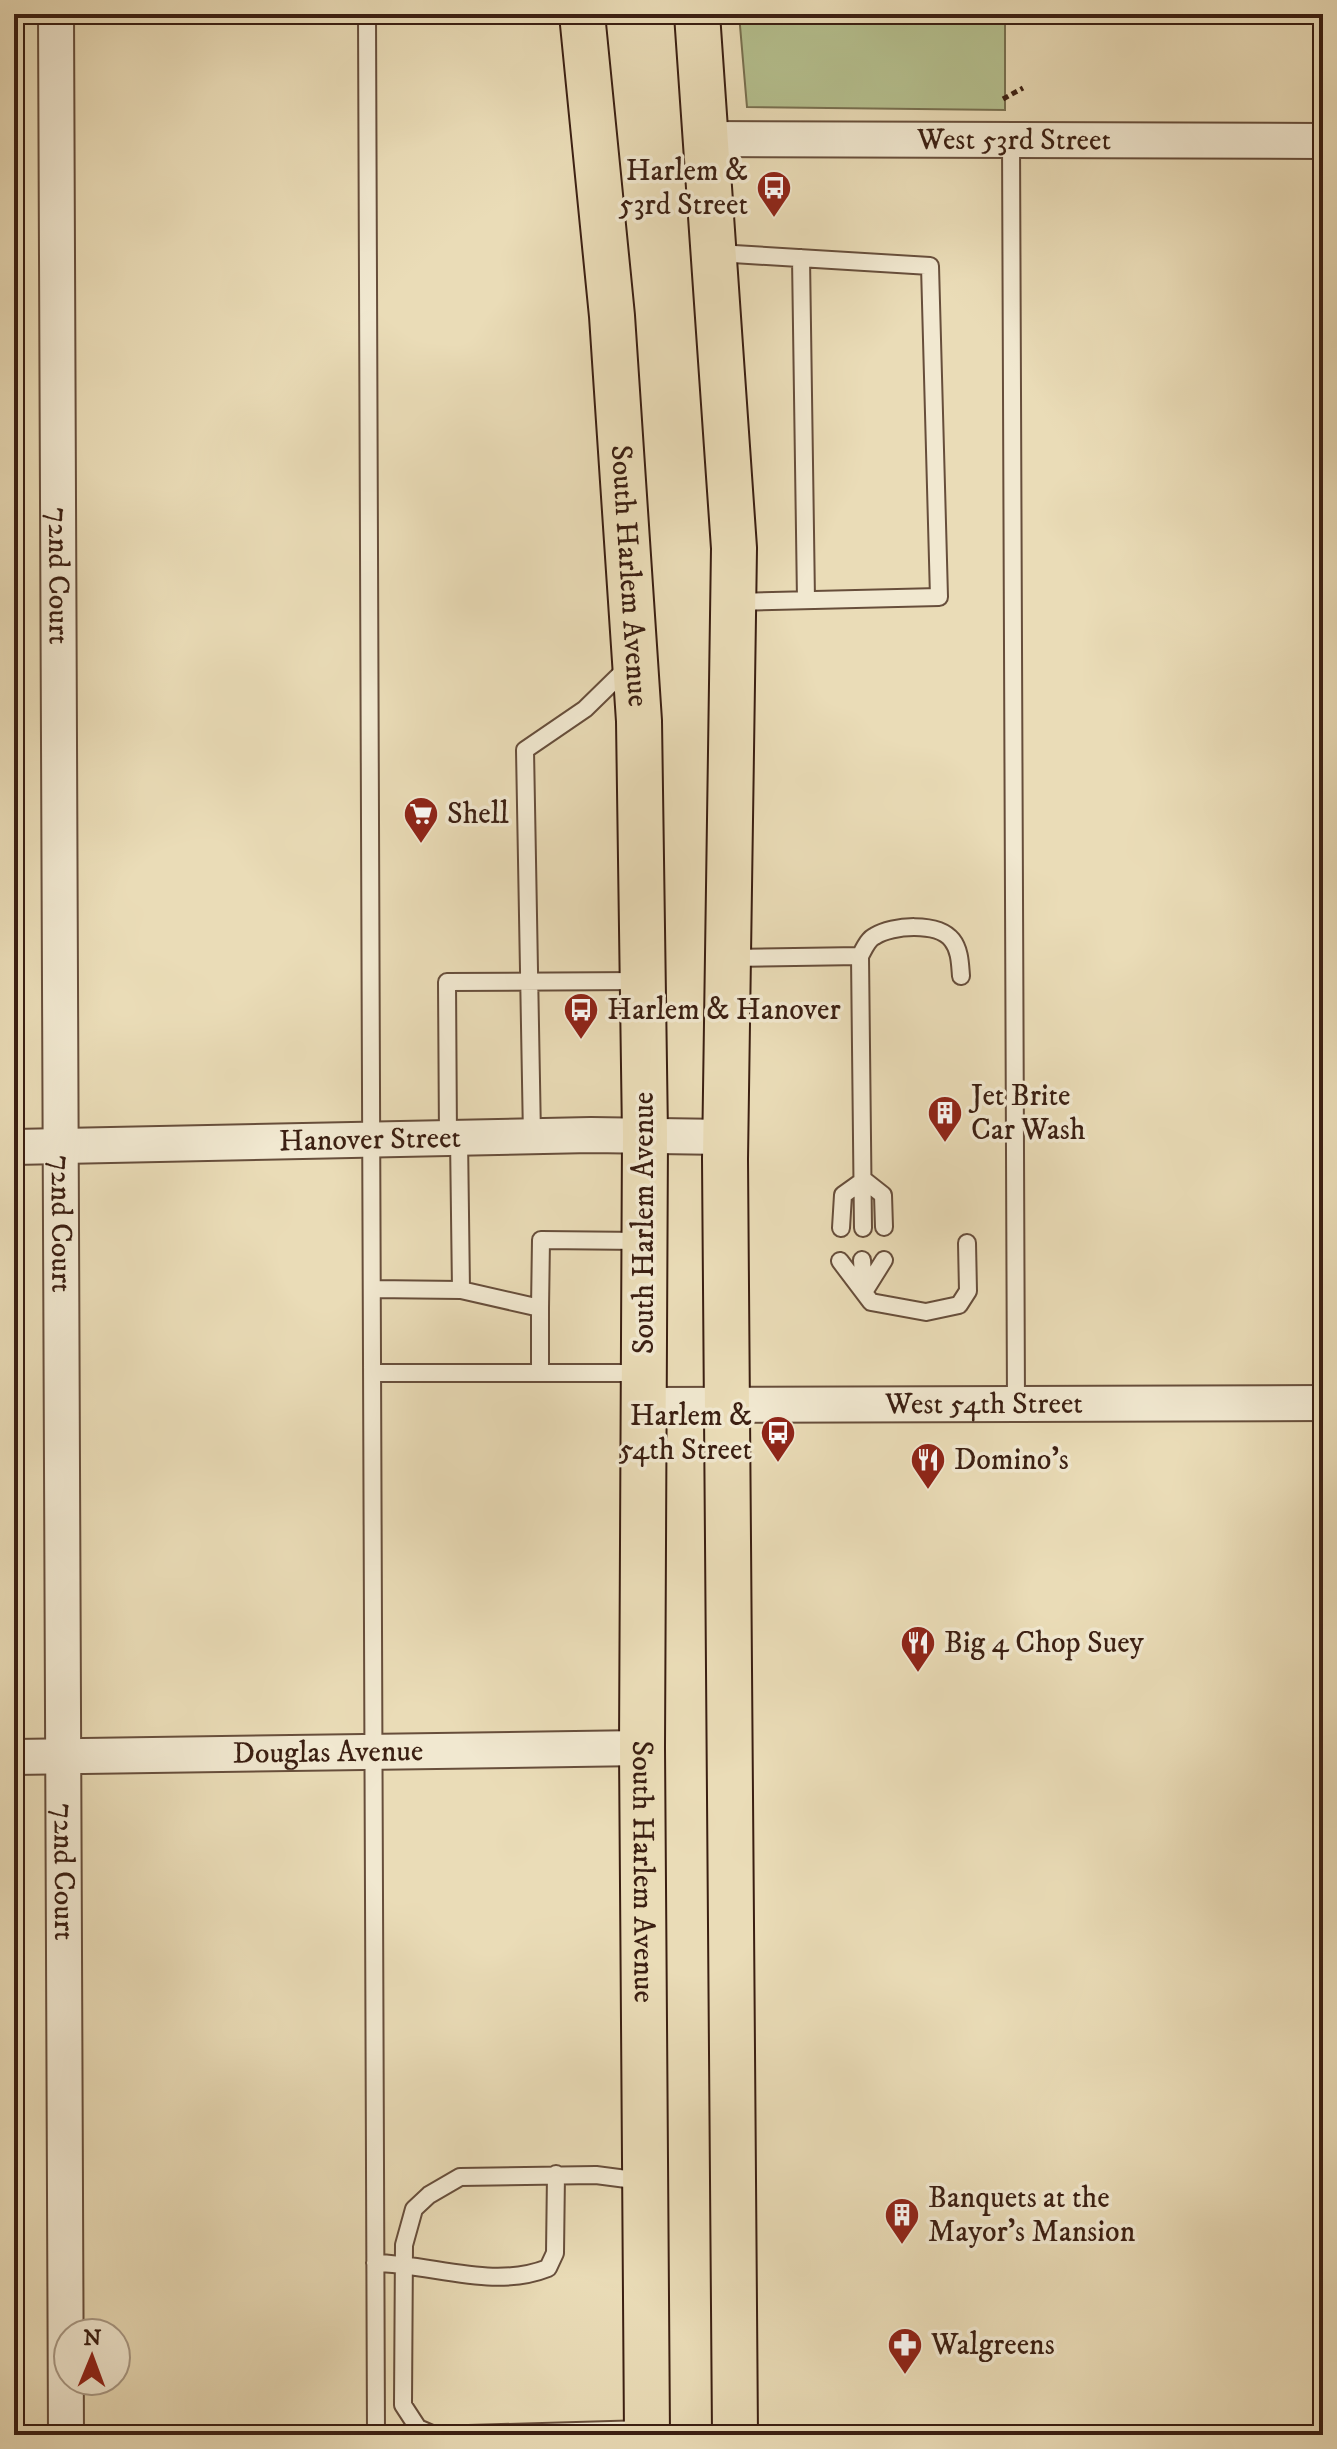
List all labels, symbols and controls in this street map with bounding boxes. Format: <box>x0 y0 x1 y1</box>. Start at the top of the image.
street label: West 53rd Street <box>916 121 1111 159</box>
place label: Harlem & 53rd Street <box>618 153 748 224</box>
bus stop icon: Harlem & 53rd Street <box>755 169 793 219</box>
street label: South Harlem Avenue <box>602 444 657 708</box>
street label: 72nd Court <box>40 507 77 645</box>
supermarket icon: Shell <box>402 795 440 845</box>
place label: Shell <box>447 796 509 833</box>
bus stop icon: Harlem & Hanover <box>562 991 600 1041</box>
place label: Harlem & Hanover <box>607 992 841 1029</box>
place label: Jet Brite Car Wash <box>968 1078 1086 1149</box>
street label: South Harlem Avenue <box>626 1092 663 1354</box>
building icon: Jet Brite Car Wash <box>926 1094 964 1144</box>
street label: Hanover Street <box>278 1119 461 1160</box>
street label: 72nd Court <box>42 1155 80 1293</box>
street label: West 54th Street <box>884 1385 1083 1423</box>
place label: Harlem & 54th Street <box>619 1398 752 1469</box>
bus stop icon: Harlem & 54th Street <box>759 1414 797 1464</box>
restaurant icon: Domino's <box>909 1441 947 1491</box>
place label: Domino's <box>954 1442 1069 1479</box>
restaurant icon: Big 4 Chop Suey <box>899 1624 937 1674</box>
place label: Big 4 Chop Suey <box>944 1625 1145 1662</box>
street label: Douglas Avenue <box>232 1733 424 1772</box>
street label: South Harlem Avenue <box>623 1740 662 2003</box>
street label: 72nd Court <box>45 1803 82 1941</box>
place label: Banquets at the Mayor's Mansion <box>928 2180 1136 2251</box>
building icon: Banquets at the Mayor's Mansion <box>883 2196 921 2246</box>
north arrow <box>52 2317 132 2397</box>
text: N <box>83 2325 102 2352</box>
pharmacy icon: Walgreens <box>886 2326 924 2376</box>
place label: Walgreens <box>930 2327 1055 2364</box>

